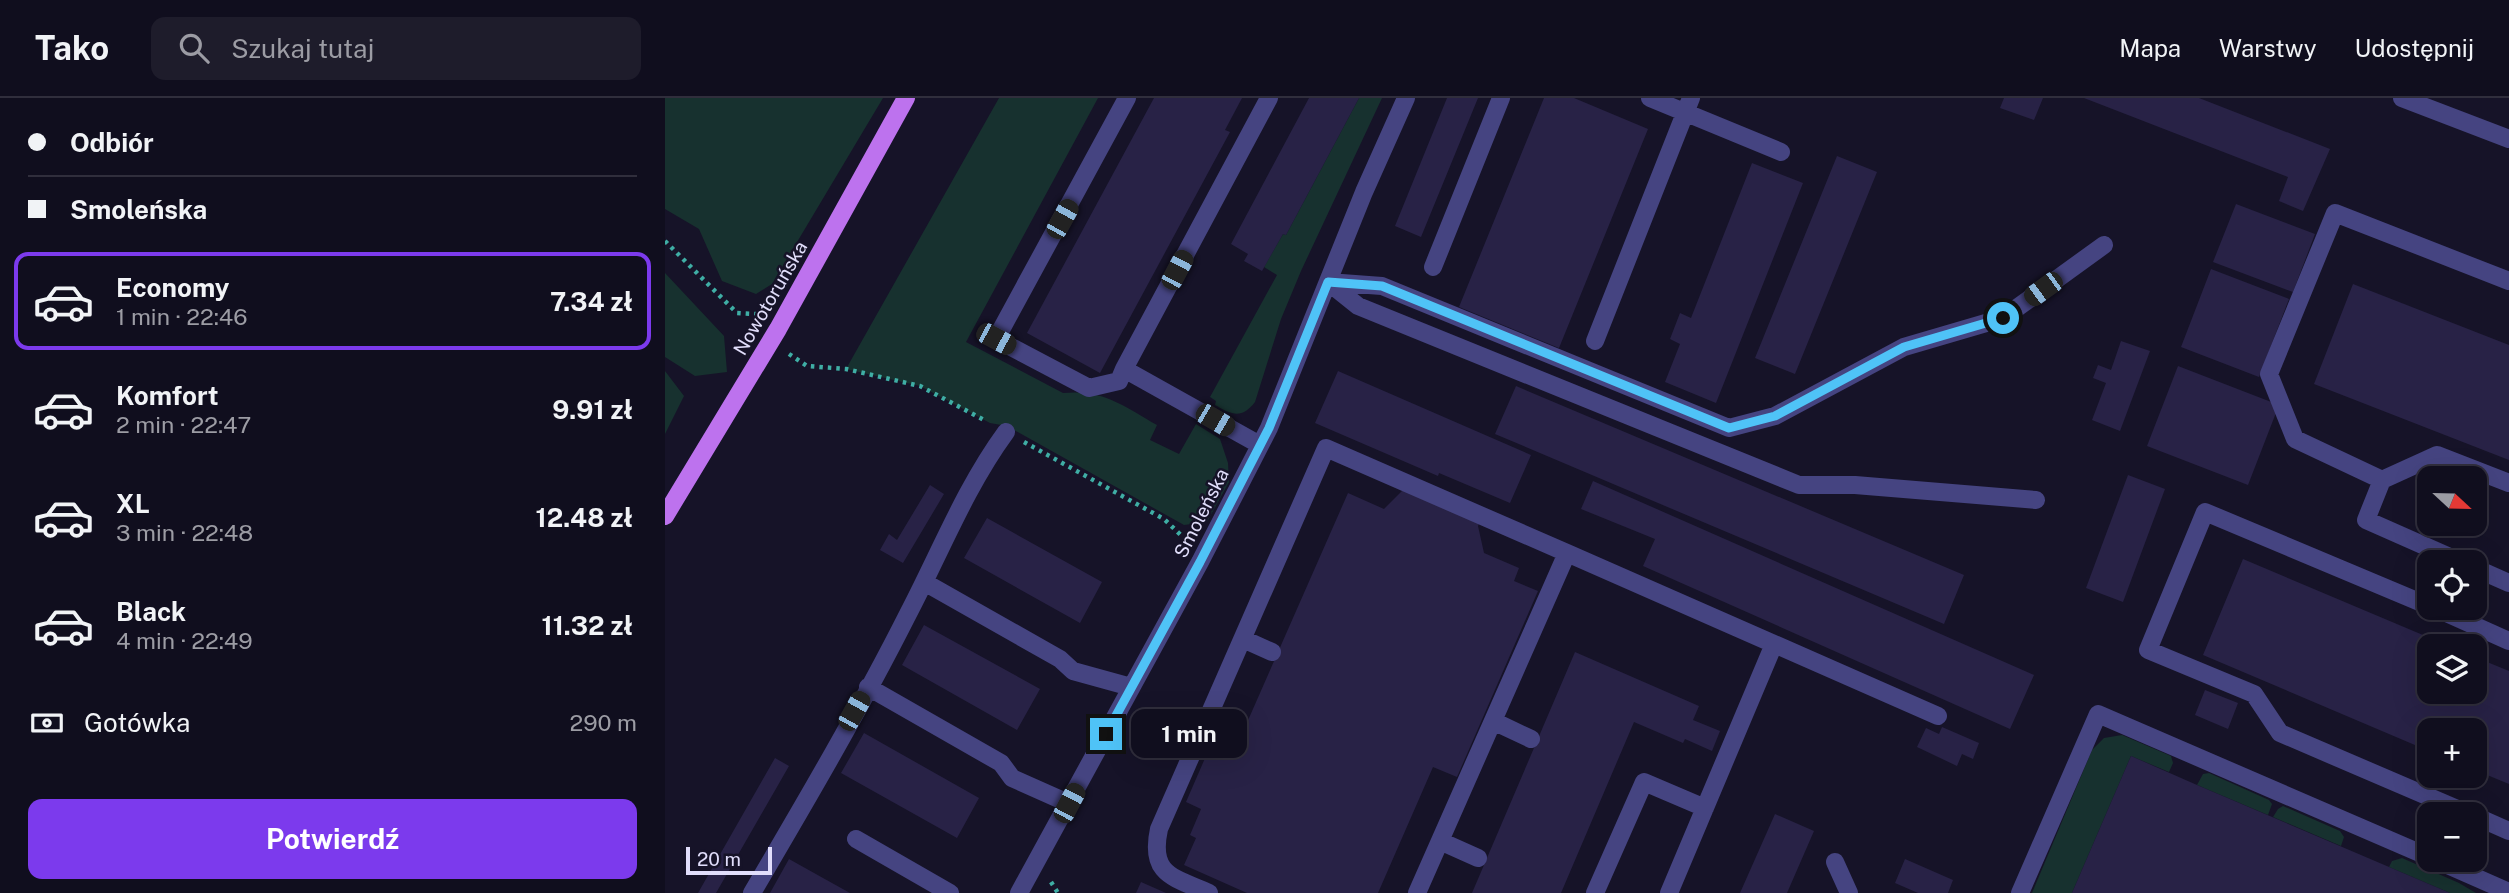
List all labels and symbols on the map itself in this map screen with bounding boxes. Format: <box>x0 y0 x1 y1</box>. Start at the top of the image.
car <box>1043 196 1082 242</box>
street label: Nowotoruńska <box>729 237 811 359</box>
car <box>1158 247 1197 293</box>
car <box>2020 268 2067 310</box>
route start <box>1987 302 2019 334</box>
car <box>973 320 1020 358</box>
car <box>1192 400 1239 440</box>
street label: Smoleńska <box>1169 465 1233 561</box>
north arrow <box>2417 466 2487 536</box>
car <box>835 688 874 734</box>
callout: 1 min <box>1131 710 1246 758</box>
route end <box>1090 718 1122 750</box>
car <box>1050 780 1089 826</box>
scale bar <box>686 844 772 876</box>

